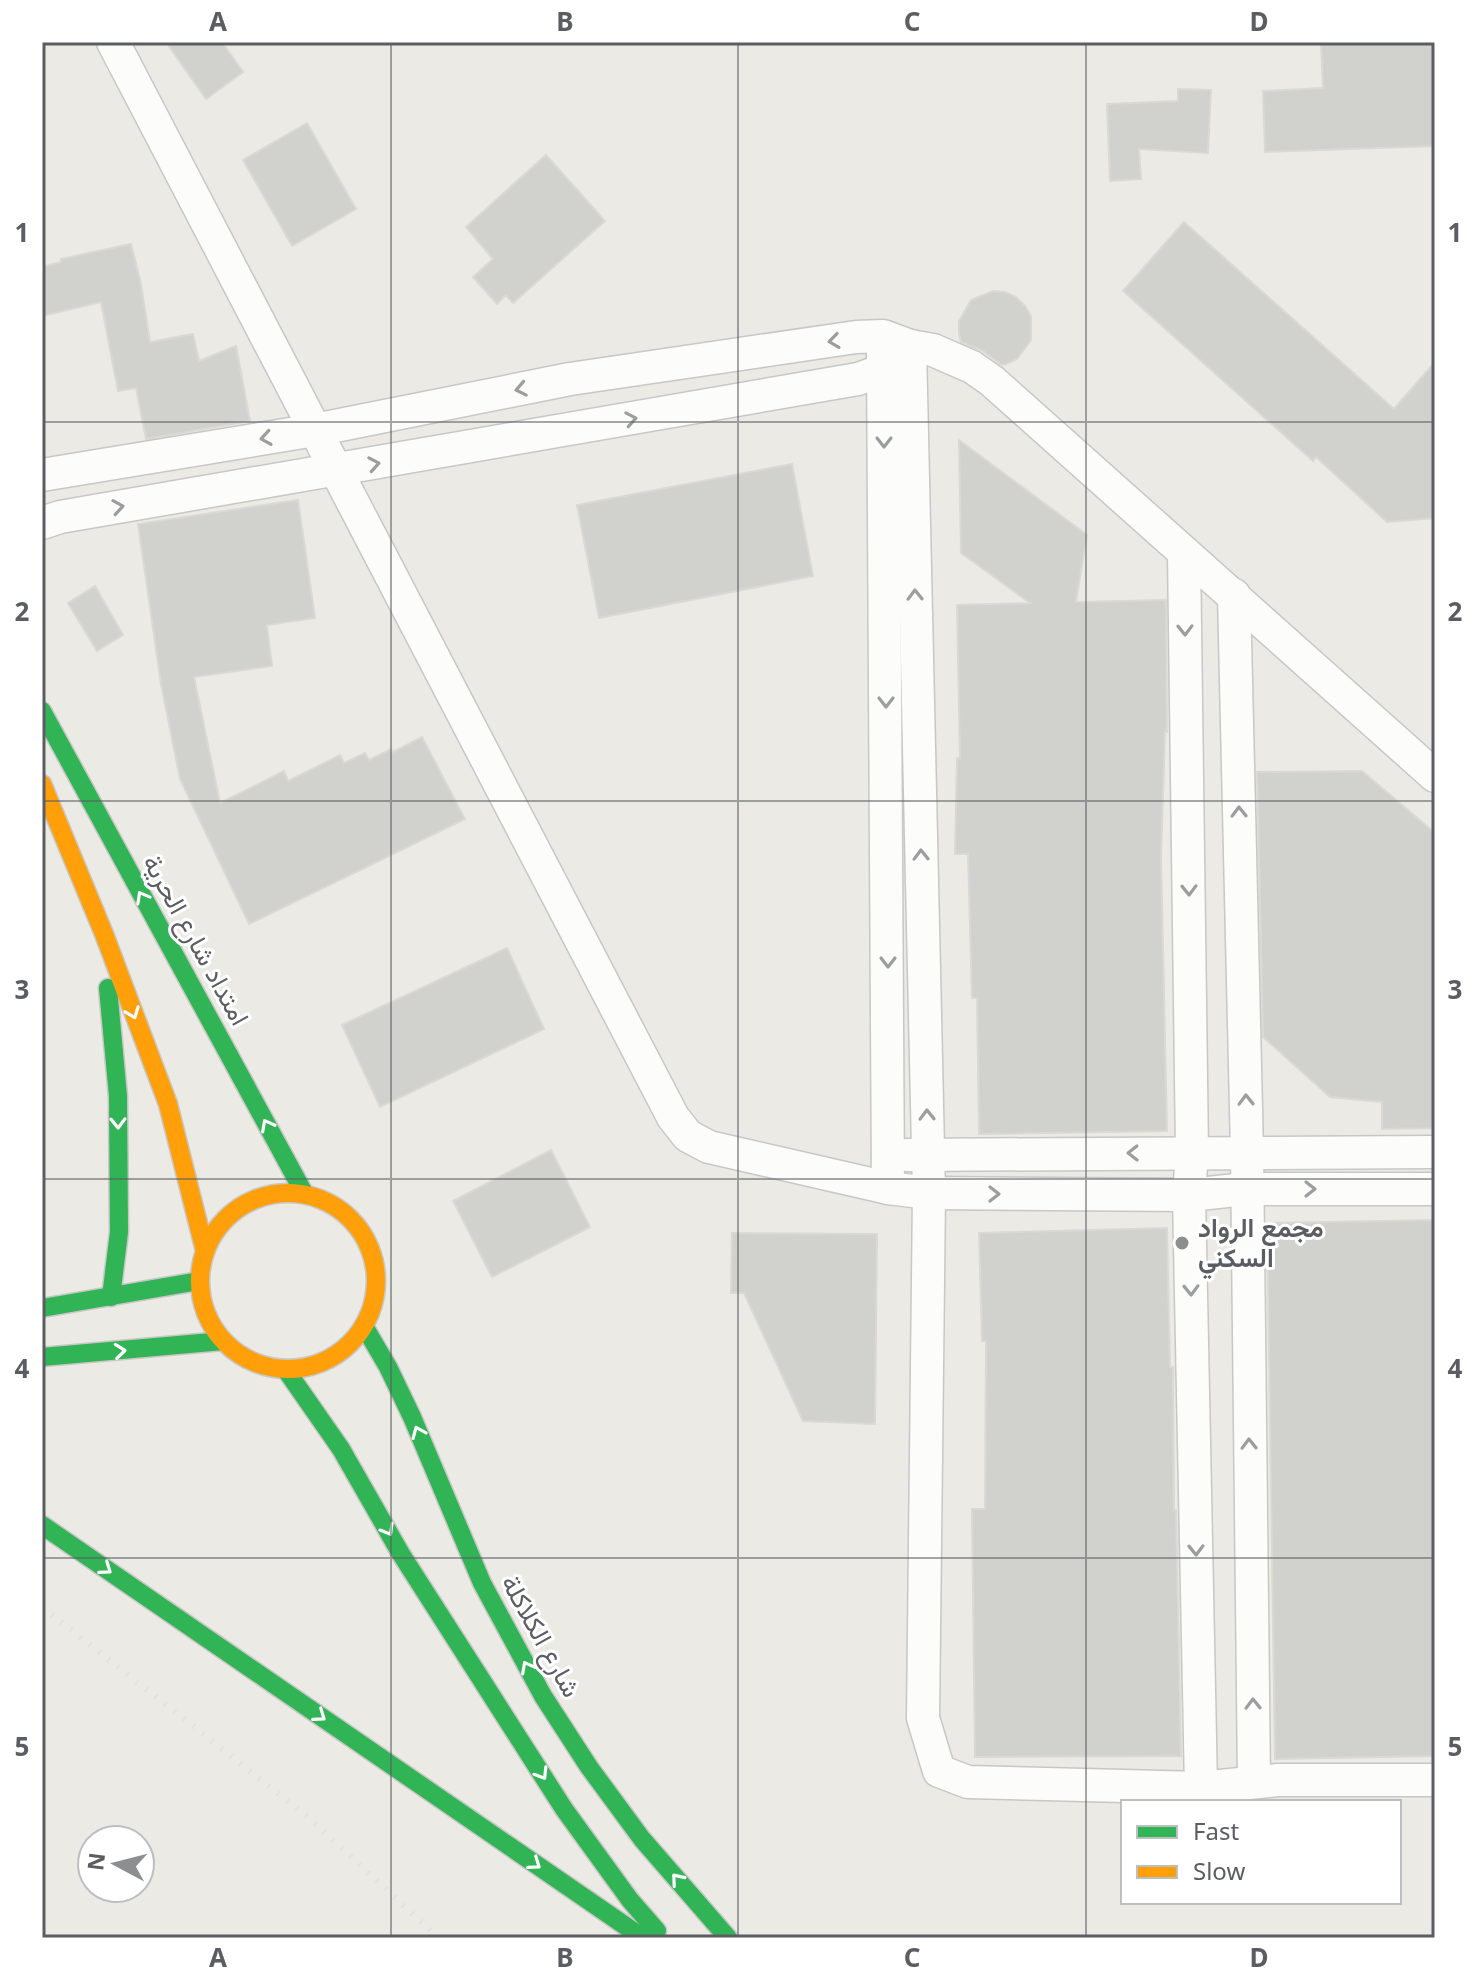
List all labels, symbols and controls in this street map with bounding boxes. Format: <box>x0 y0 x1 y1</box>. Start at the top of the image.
text: A <box>209 3 227 39</box>
text: B <box>556 3 574 39</box>
text: C <box>904 3 920 39</box>
text: D <box>1249 3 1269 39</box>
text: 1 <box>15 214 29 250</box>
text: 1 <box>1448 214 1462 250</box>
one-way arrow <box>827 331 840 348</box>
one-way arrow <box>515 380 529 397</box>
one-way arrow <box>624 411 637 428</box>
one-way arrow <box>259 428 273 445</box>
one-way arrow <box>875 436 893 449</box>
one-way arrow <box>368 457 381 474</box>
one-way arrow <box>111 500 125 517</box>
one-way arrow <box>906 588 924 601</box>
text: 2 <box>15 593 30 629</box>
text: 2 <box>1448 593 1463 629</box>
one-way arrow <box>1176 624 1194 637</box>
one-way arrow <box>877 696 895 709</box>
one-way arrow <box>1231 805 1248 818</box>
street label: امتداد شارع الحرية <box>134 848 259 1032</box>
one-way arrow <box>912 848 930 861</box>
one-way arrow <box>1180 884 1197 897</box>
one-way arrow <box>137 891 152 905</box>
one-way arrow <box>879 956 896 969</box>
text: 3 <box>15 971 29 1007</box>
text: 3 <box>1448 971 1462 1007</box>
one-way arrow <box>123 1005 140 1019</box>
one-way arrow <box>1237 1093 1255 1106</box>
one-way arrow <box>918 1108 936 1121</box>
one-way arrow <box>109 1117 127 1130</box>
one-way arrow <box>261 1119 277 1134</box>
one-way arrow <box>1126 1144 1139 1162</box>
one-way arrow <box>1304 1180 1317 1198</box>
one-way arrow <box>988 1185 1001 1203</box>
place label: مجمع الرواد السكني <box>1198 1209 1324 1280</box>
marker: مجمع الرواد السكني <box>1173 1234 1191 1252</box>
one-way arrow <box>1182 1284 1200 1297</box>
one-way arrow <box>114 1343 127 1360</box>
text: 4 <box>15 1350 30 1386</box>
text: 4 <box>1448 1350 1463 1386</box>
one-way arrow <box>412 1425 428 1440</box>
one-way arrow <box>1241 1437 1258 1450</box>
one-way arrow <box>378 1522 394 1536</box>
one-way arrow <box>1187 1544 1205 1557</box>
one-way arrow <box>98 1559 112 1574</box>
street label: شارع الكلاكلة <box>493 1568 590 1704</box>
one-way arrow <box>522 1661 537 1676</box>
one-way arrow <box>1244 1697 1262 1710</box>
one-way arrow <box>312 1706 326 1721</box>
text: 5 <box>15 1728 29 1764</box>
text: 5 <box>1448 1728 1462 1764</box>
one-way arrow <box>532 1765 547 1780</box>
legend <box>1121 1800 1401 1904</box>
text: Fast <box>1193 1814 1239 1847</box>
north arrow <box>76 1824 156 1904</box>
text: N <box>79 1851 111 1872</box>
one-way arrow <box>526 1854 540 1869</box>
text: Slow <box>1193 1854 1245 1887</box>
one-way arrow <box>672 1874 687 1889</box>
text: A <box>209 1939 227 1975</box>
text: B <box>556 1939 574 1975</box>
text: C <box>904 1939 920 1975</box>
text: D <box>1249 1939 1269 1975</box>

